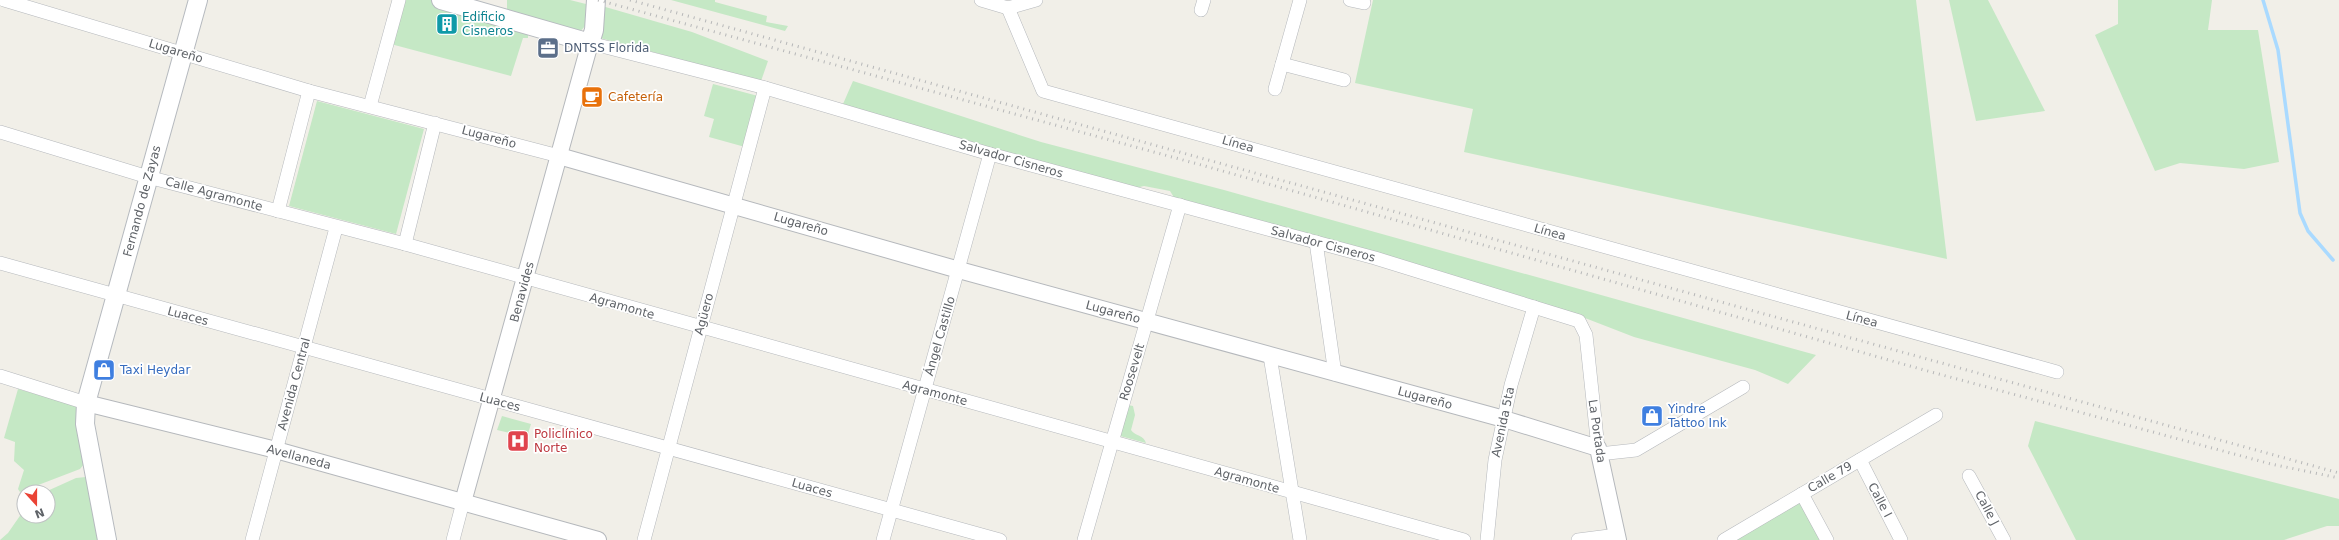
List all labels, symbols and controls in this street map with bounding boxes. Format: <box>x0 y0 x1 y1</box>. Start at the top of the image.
place label: Edificio Cisneros <box>462 10 513 38</box>
building icon: Edificio Cisneros <box>434 11 460 37</box>
office icon: DNTSS Florida <box>535 35 561 61</box>
street label: Lugareño <box>147 36 205 66</box>
place label: DNTSS Florida <box>564 41 649 55</box>
cafe icon: Cafetería <box>579 84 605 110</box>
place label: Cafetería <box>608 90 663 104</box>
street label: Lugareño <box>460 123 518 151</box>
street label: Línea <box>1221 133 1255 155</box>
street label: Salvador Cisneros <box>957 137 1065 181</box>
street label: Fernando de Zayas <box>120 144 164 258</box>
street label: Calle Agramonte <box>164 174 264 214</box>
street label: Lugareño <box>772 210 830 238</box>
street label: Línea <box>1533 221 1567 243</box>
street label: Salvador Cisneros <box>1269 223 1377 265</box>
street label: Benavides <box>507 260 537 324</box>
street label: Agramonte <box>588 290 656 322</box>
street label: Agüero <box>692 292 716 336</box>
street label: Ángel Castillo <box>921 294 958 377</box>
street label: Lugareño <box>1084 298 1142 326</box>
street label: Luaces <box>166 304 210 328</box>
street label: Línea <box>1845 308 1879 330</box>
street label: Avenida Central <box>275 336 313 432</box>
street label: Roosevelt <box>1117 342 1147 402</box>
shop icon: Taxi Heydar <box>91 357 117 383</box>
place label: Taxi Heydar <box>119 363 190 377</box>
street label: Agramonte <box>901 378 969 408</box>
street label: Lugareño <box>1396 384 1454 412</box>
street label: Avenida 5ta <box>1489 386 1517 458</box>
street label: Luaces <box>478 390 522 414</box>
street label: La Portada <box>1586 398 1608 464</box>
place label: Yindre Tattoo Ink <box>1667 402 1727 430</box>
shop icon: Yindre Tattoo Ink <box>1639 403 1665 429</box>
place label: Policlínico Norte <box>534 427 593 455</box>
hospital icon: Policlínico Norte <box>505 428 531 454</box>
street label: Avellaneda <box>265 442 333 472</box>
street label: Calle 79 <box>1805 459 1855 495</box>
street label: Agramonte <box>1213 464 1281 496</box>
street label: Luaces <box>790 476 834 500</box>
street label: Calle I <box>1865 480 1895 520</box>
north arrow <box>16 484 56 524</box>
street label: Calle J <box>1972 488 2002 528</box>
text: N <box>33 505 46 521</box>

